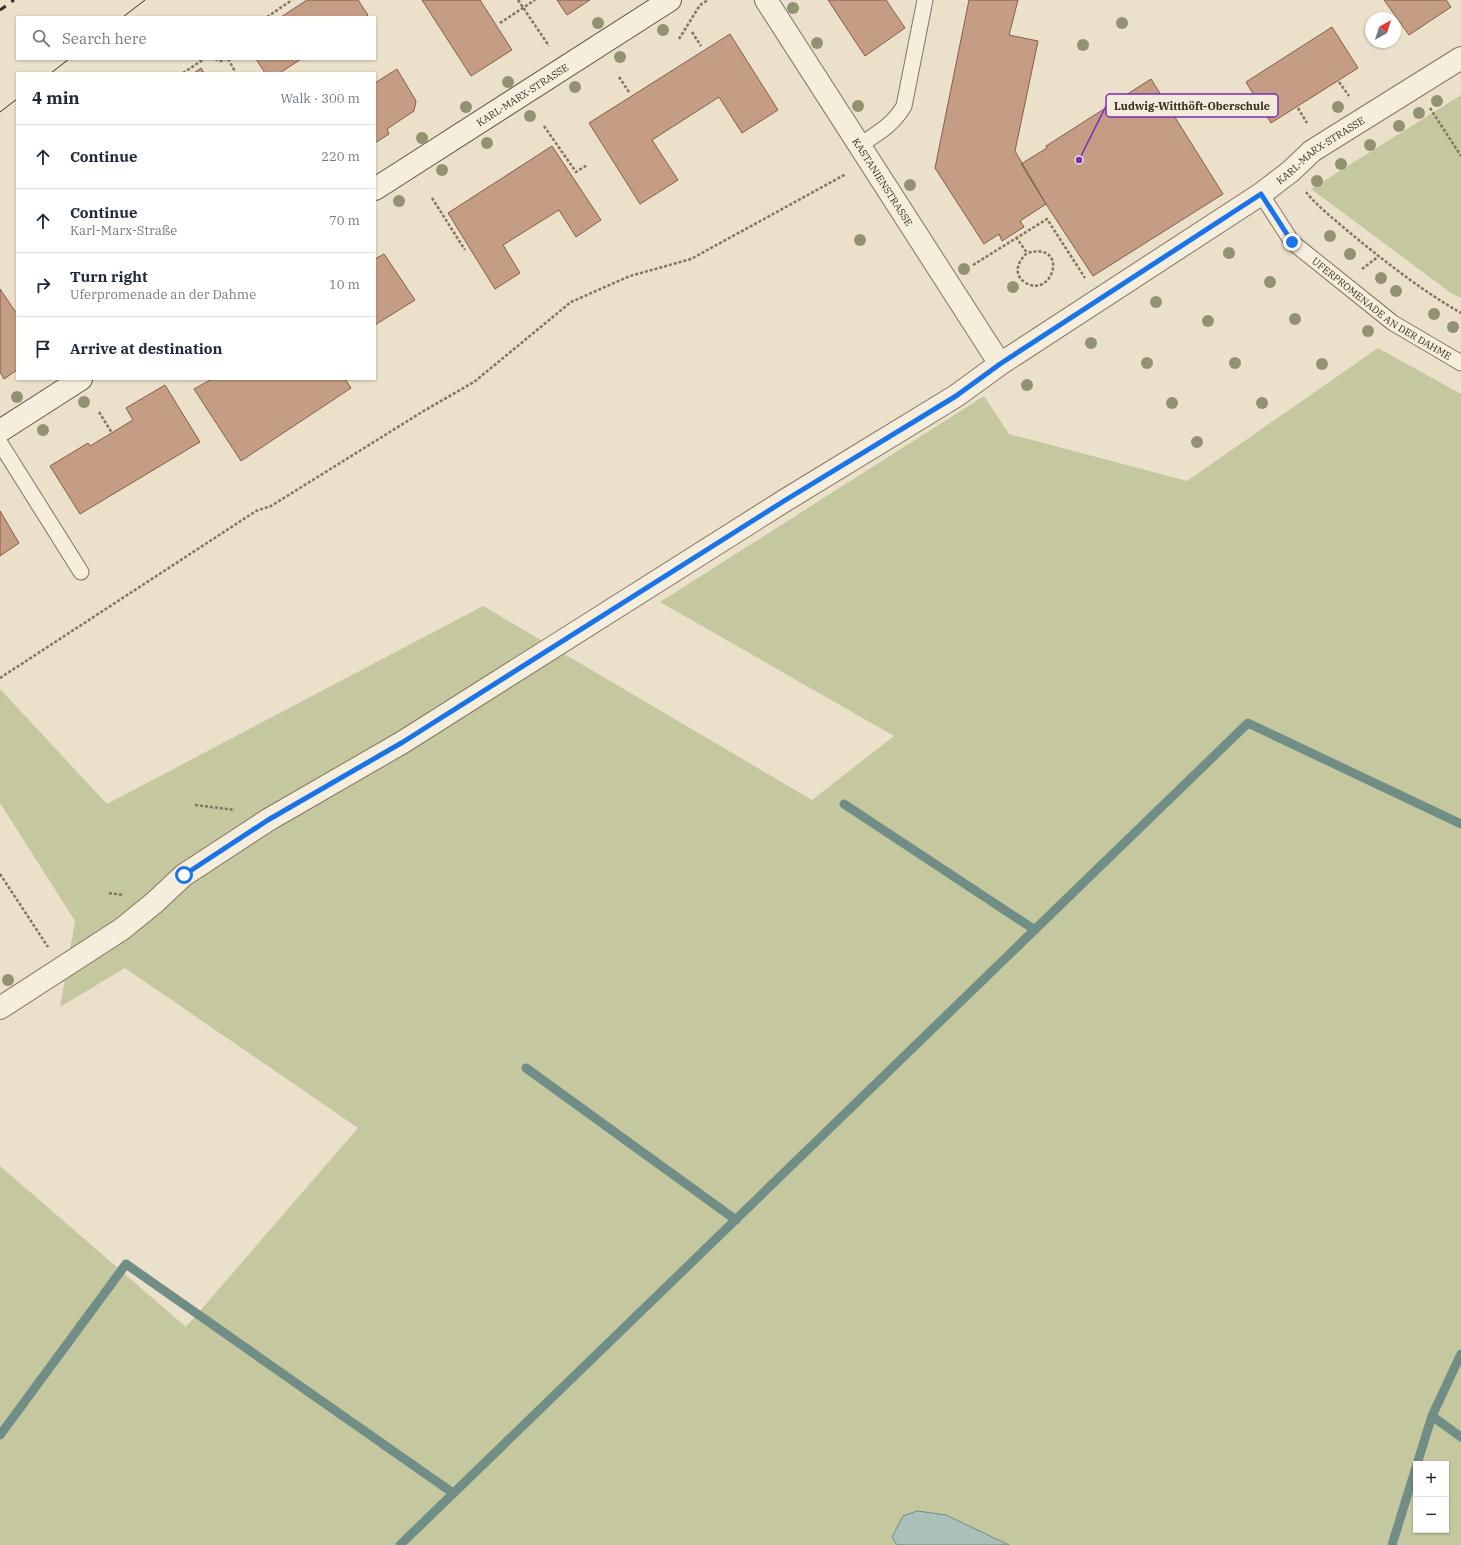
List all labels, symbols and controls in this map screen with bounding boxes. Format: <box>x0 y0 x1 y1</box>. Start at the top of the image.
north arrow <box>1365 12 1401 48</box>
search box <box>16 16 376 60</box>
icon: search <box>30 27 52 49</box>
text: Search here <box>62 29 147 48</box>
street label: KARL-MARX-STRASSE <box>474 60 571 129</box>
text: 4 min <box>32 87 80 109</box>
text: Walk · 300 m <box>281 90 360 107</box>
callout: Ludwig-Witthöft-Oberschule <box>1106 94 1278 117</box>
text: Ludwig-Witthöft-Oberschule <box>1114 99 1270 113</box>
street label: KARL-MARX-STRASSE <box>1273 114 1367 187</box>
street label: KASTANIENSTRASSE <box>850 135 916 228</box>
icon: ahead <box>32 146 54 168</box>
text: Continue <box>70 147 137 166</box>
text: 220 m <box>321 148 360 165</box>
text: Continue <box>70 203 137 222</box>
icon: ahead <box>32 210 54 232</box>
text: 70 m <box>329 212 360 229</box>
text: Karl-Marx-Straße <box>70 222 177 239</box>
route end <box>1283 233 1301 251</box>
street label: UFERPROMENADE AN DER DAHME <box>1309 254 1454 362</box>
text: Turn right <box>70 267 148 286</box>
icon: right <box>32 274 54 296</box>
text: 10 m <box>329 276 360 293</box>
text: Uferpromenade an der Dahme <box>70 286 256 303</box>
icon: arrive <box>32 338 54 360</box>
text: Arrive at destination <box>70 339 222 358</box>
route start <box>175 866 193 884</box>
map controls <box>1413 1461 1449 1533</box>
button: + <box>1413 1461 1449 1497</box>
button: − <box>1413 1497 1449 1533</box>

